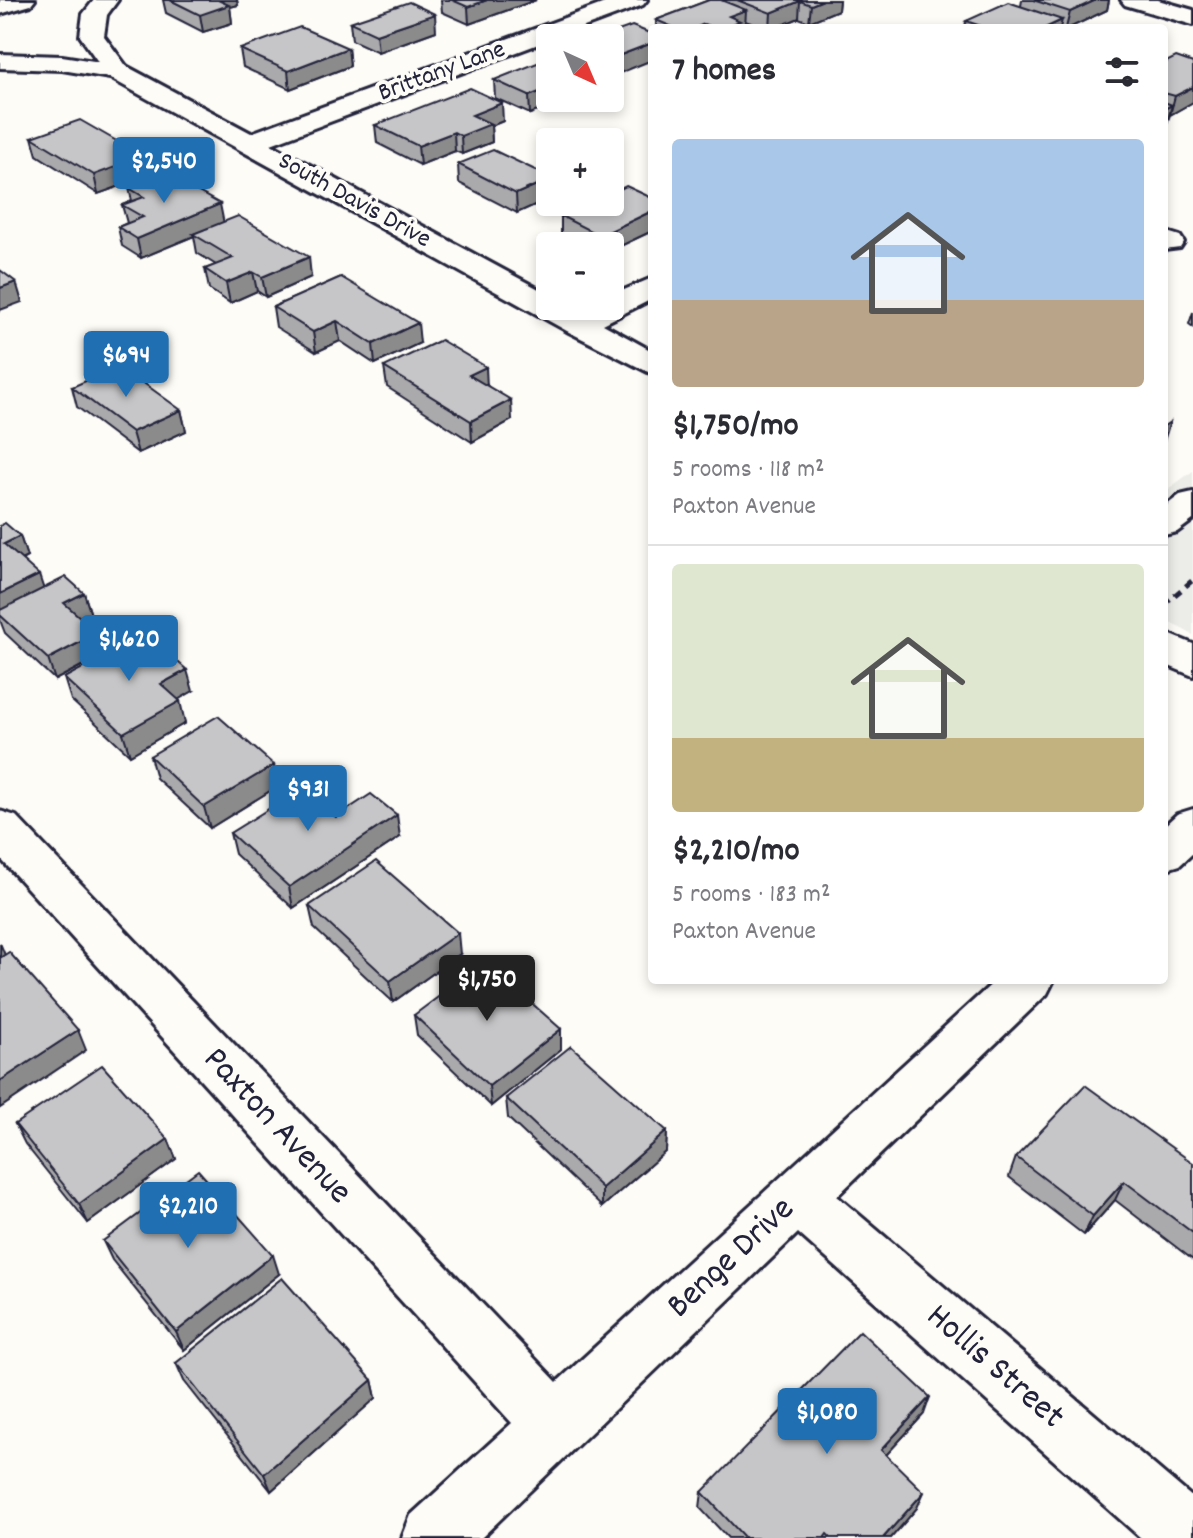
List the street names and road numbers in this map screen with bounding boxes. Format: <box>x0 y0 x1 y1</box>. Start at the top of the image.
street label: Brittany Lane <box>373 32 511 112</box>
street label: South Davis Drive <box>271 144 437 258</box>
street label: Paxton Avenue <box>189 1036 363 1218</box>
street label: Benge Drive <box>656 1186 808 1332</box>
street label: Hollis Street <box>913 1293 1075 1443</box>

